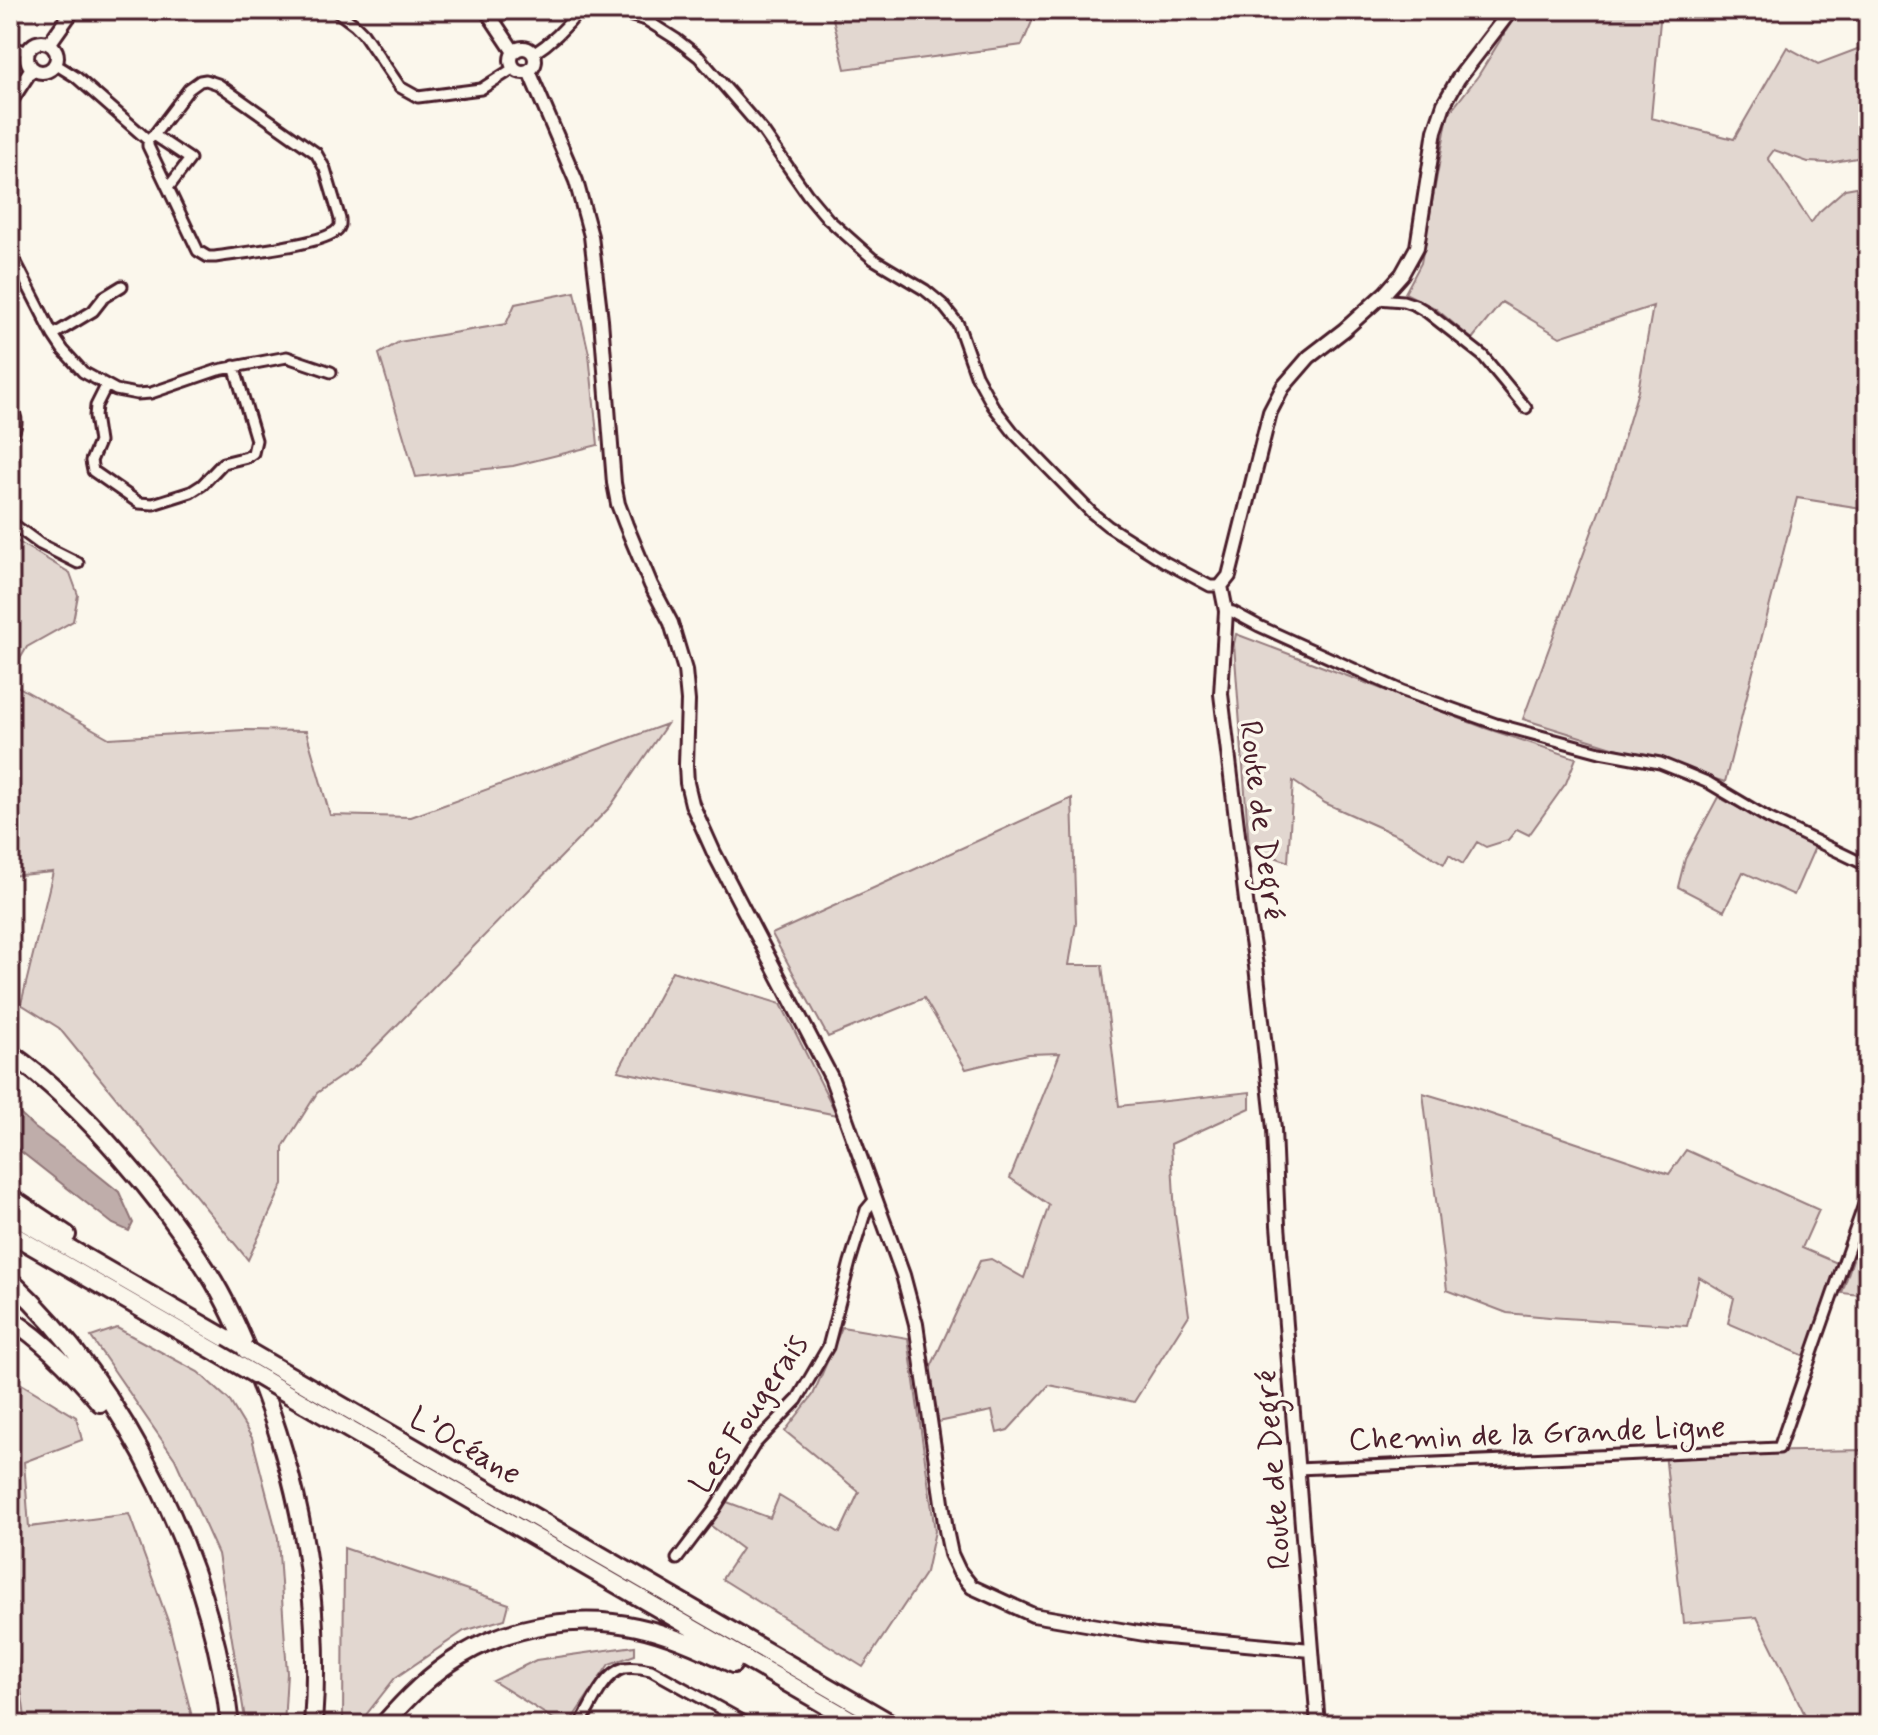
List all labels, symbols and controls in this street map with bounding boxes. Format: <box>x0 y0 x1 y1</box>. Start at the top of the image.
street label: Route de Degré <box>1225 718 1294 922</box>
street label: Les Fougerais <box>681 1326 819 1502</box>
street label: Route de Degré <box>1246 1368 1305 1571</box>
street label: L’Océane <box>401 1398 529 1496</box>
street label: Chemin de la Grande Ligne <box>1348 1406 1726 1464</box>

